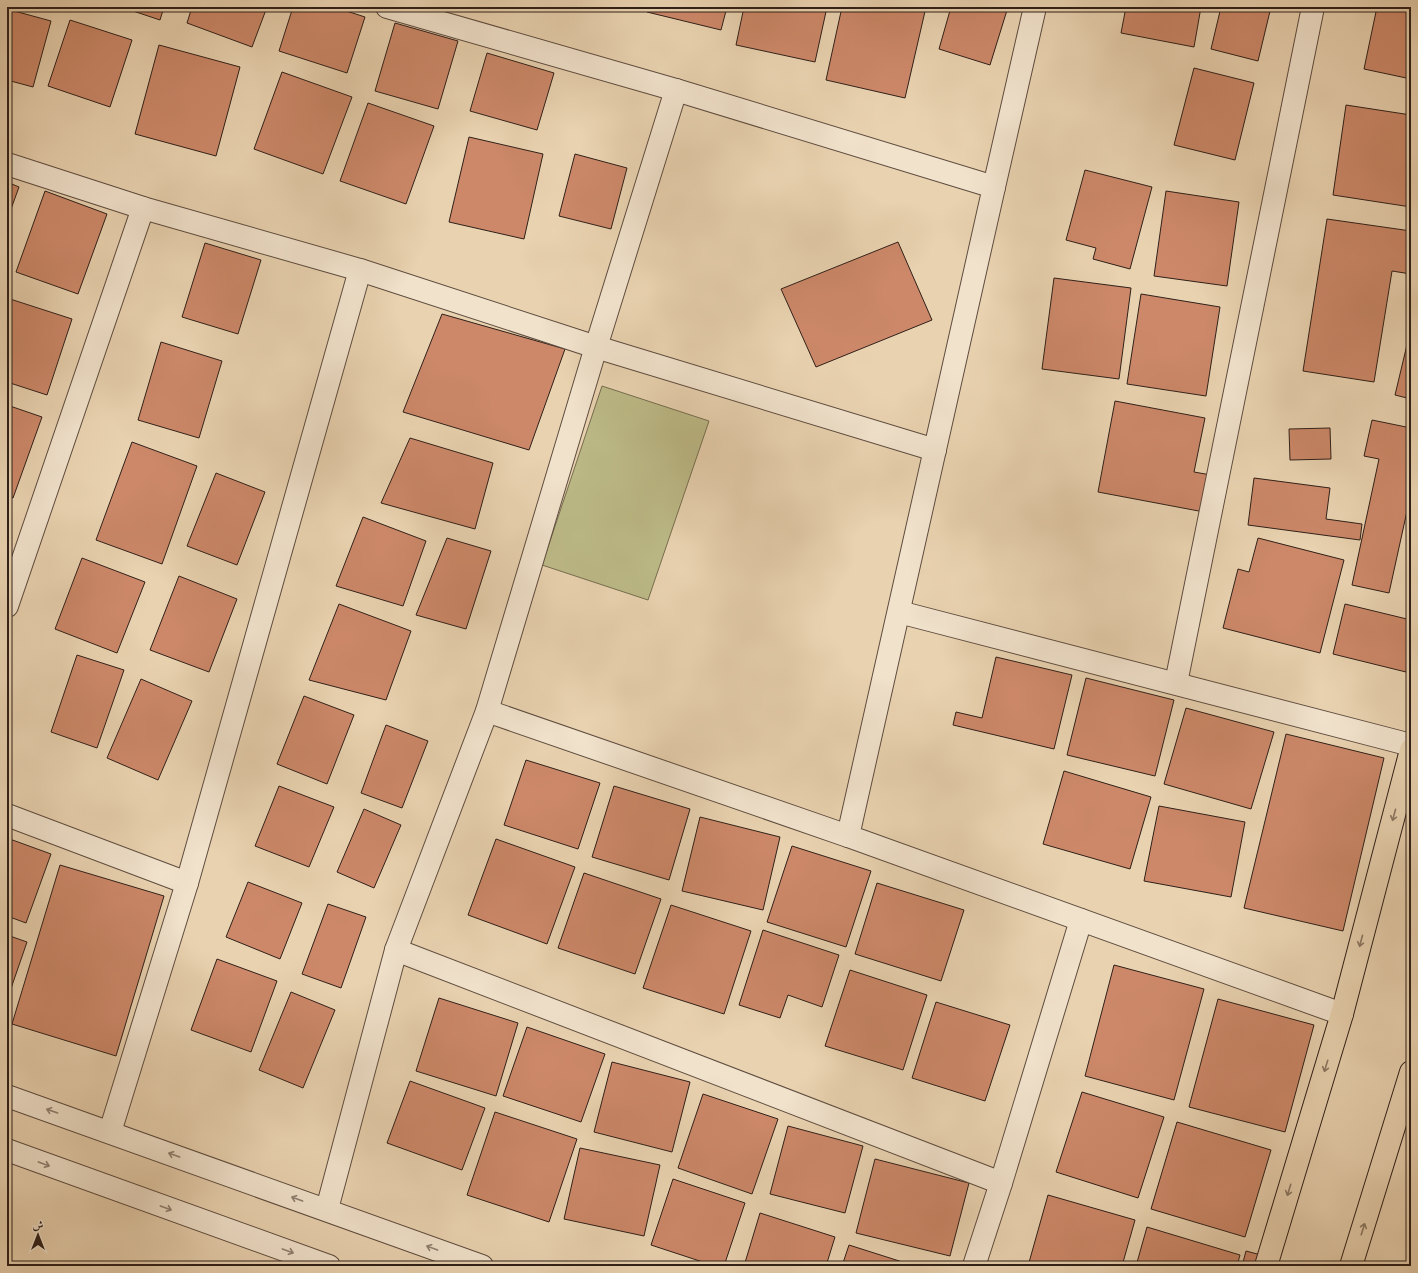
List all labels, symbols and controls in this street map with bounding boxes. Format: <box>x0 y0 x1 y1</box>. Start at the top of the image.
one-way arrow <box>1390 808 1397 821</box>
one-way arrow <box>1357 934 1364 947</box>
one-way arrow <box>1322 1059 1329 1072</box>
one-way arrow <box>46 1107 58 1115</box>
one-way arrow <box>169 1150 181 1158</box>
one-way arrow <box>37 1160 49 1168</box>
one-way arrow <box>1285 1184 1292 1197</box>
one-way arrow <box>291 1194 303 1202</box>
one-way arrow <box>160 1204 172 1212</box>
north arrow <box>18 1215 58 1255</box>
text: ش <box>33 1219 44 1232</box>
one-way arrow <box>1360 1222 1367 1235</box>
one-way arrow <box>426 1243 438 1251</box>
one-way arrow <box>282 1248 294 1256</box>

